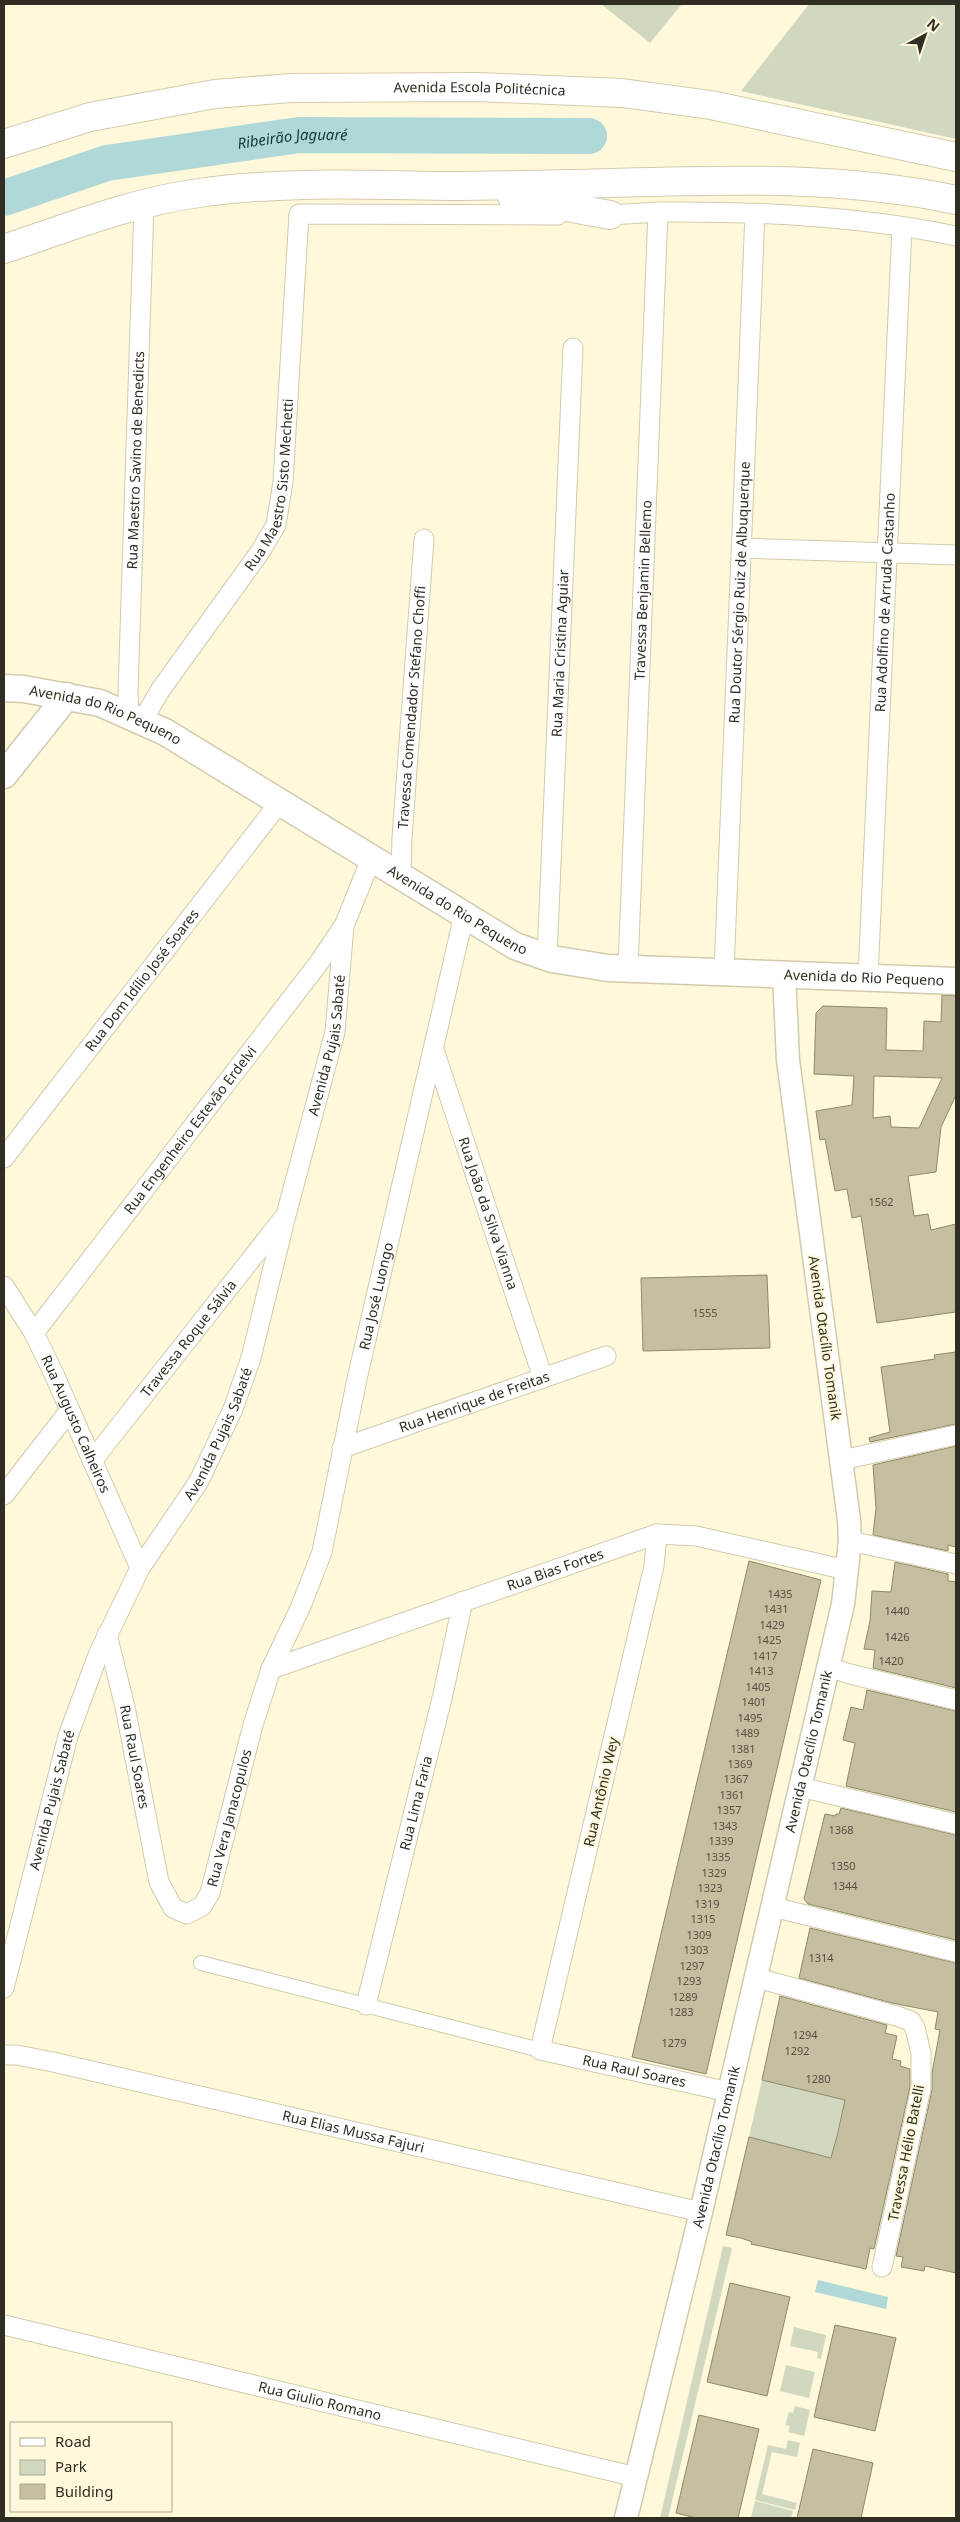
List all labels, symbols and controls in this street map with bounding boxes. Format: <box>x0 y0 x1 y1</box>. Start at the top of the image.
north arrow <box>900 10 950 60</box>
text: N <box>923 14 944 36</box>
street label: Avenida Escola Politécnica <box>393 77 566 100</box>
water label: Ribeirão Jaguaré <box>236 124 348 153</box>
street label: Rua Maestro Savino de Benedicts <box>122 350 148 570</box>
street label: Rua Maestro Sisto Mechetti <box>240 398 297 574</box>
street label: Rua Doutor Sérgio Ruiz de Albuquerque <box>724 461 754 724</box>
street label: Rua Adolfino de Arruda Castanho <box>870 492 899 712</box>
street label: Travessa Benjamin Bellemo <box>629 500 656 681</box>
street label: Rua Maria Cristina Aguiar <box>546 569 573 737</box>
street label: Travessa Comendador Stefano Choffi <box>393 585 430 830</box>
street label: Avenida do Rio Pequeno <box>28 680 185 749</box>
street label: Avenida do Rio Pequeno <box>384 860 530 959</box>
street label: Rua Dom Idílio José Soares <box>80 905 203 1055</box>
street label: Avenida do Rio Pequeno <box>784 965 945 990</box>
street label: Avenida Pujais Sabaté <box>303 974 349 1118</box>
street label: Rua Engenheiro Estevão Erdelvi <box>119 1042 260 1218</box>
street label: Rua João da Silva Vianna <box>454 1134 523 1292</box>
house number: 1562 <box>868 1194 894 1209</box>
street label: Rua José Luongo <box>354 1240 397 1352</box>
street label: Avenida Otacílio Tomanik <box>805 1255 847 1422</box>
street label: Travessa Roque Sálvia <box>136 1276 240 1401</box>
house number: 1555 <box>692 1305 718 1320</box>
street label: Rua Augusto Calheiros <box>37 1352 116 1496</box>
street label: Avenida Pujais Sabaté <box>179 1365 256 1504</box>
street label: Rua Henrique de Freitas <box>396 1366 552 1436</box>
street label: Rua Bias Fortes <box>504 1543 606 1595</box>
house number: 1435 <box>767 1586 793 1601</box>
house number: 1431 <box>763 1601 789 1616</box>
house number: 1440 <box>884 1603 910 1618</box>
house number: 1429 <box>759 1617 785 1632</box>
house number: 1426 <box>884 1629 910 1644</box>
house number: 1425 <box>756 1632 782 1647</box>
house number: 1417 <box>752 1648 778 1663</box>
house number: 1420 <box>878 1653 904 1668</box>
house number: 1413 <box>748 1663 774 1678</box>
street label: Avenida Otacílio Tomanik <box>780 1668 836 1834</box>
house number: 1405 <box>745 1679 771 1694</box>
house number: 1401 <box>741 1694 767 1709</box>
street label: Rua Raul Soares <box>116 1703 155 1811</box>
house number: 1495 <box>737 1710 763 1725</box>
house number: 1489 <box>734 1725 760 1740</box>
street label: Avenida Pujais Sabaté <box>24 1727 79 1872</box>
street label: Rua Antônio Wey <box>579 1734 623 1849</box>
house number: 1381 <box>730 1741 756 1756</box>
street label: Rua Vera Janacopulos <box>202 1747 256 1889</box>
street label: Rua Lima Faria <box>395 1754 436 1852</box>
house number: 1369 <box>727 1756 753 1771</box>
house number: 1367 <box>723 1771 749 1786</box>
house number: 1361 <box>719 1787 745 1802</box>
house number: 1357 <box>716 1802 742 1817</box>
house number: 1343 <box>712 1818 738 1833</box>
house number: 1368 <box>828 1822 854 1837</box>
house number: 1339 <box>708 1833 734 1848</box>
house number: 1335 <box>705 1849 731 1864</box>
house number: 1350 <box>830 1858 856 1873</box>
house number: 1329 <box>701 1865 727 1880</box>
house number: 1344 <box>832 1878 858 1893</box>
house number: 1323 <box>697 1880 723 1895</box>
house number: 1319 <box>694 1896 720 1911</box>
house number: 1315 <box>690 1911 716 1926</box>
house number: 1309 <box>686 1927 712 1942</box>
house number: 1303 <box>683 1942 709 1957</box>
house number: 1314 <box>808 1950 834 1965</box>
house number: 1297 <box>679 1958 705 1973</box>
house number: 1293 <box>676 1973 702 1988</box>
house number: 1289 <box>672 1989 698 2004</box>
house number: 1283 <box>668 2004 694 2019</box>
house number: 1294 <box>792 2027 818 2042</box>
house number: 1279 <box>661 2035 687 2050</box>
house number: 1292 <box>784 2043 810 2058</box>
street label: Rua Raul Soares <box>581 2050 688 2091</box>
street label: Avenida Otacílio Tomanik <box>687 2063 744 2230</box>
house number: 1280 <box>805 2071 831 2086</box>
street label: Travessa Hélio Batelli <box>883 2083 928 2223</box>
street label: Rua Elias Mussa Fajuri <box>281 2105 426 2157</box>
street label: Rua Giulio Romano <box>257 2377 384 2424</box>
legend <box>10 2422 172 2512</box>
text: Road <box>55 2431 91 2451</box>
text: Park <box>55 2456 87 2476</box>
text: Building <box>55 2481 113 2501</box>

